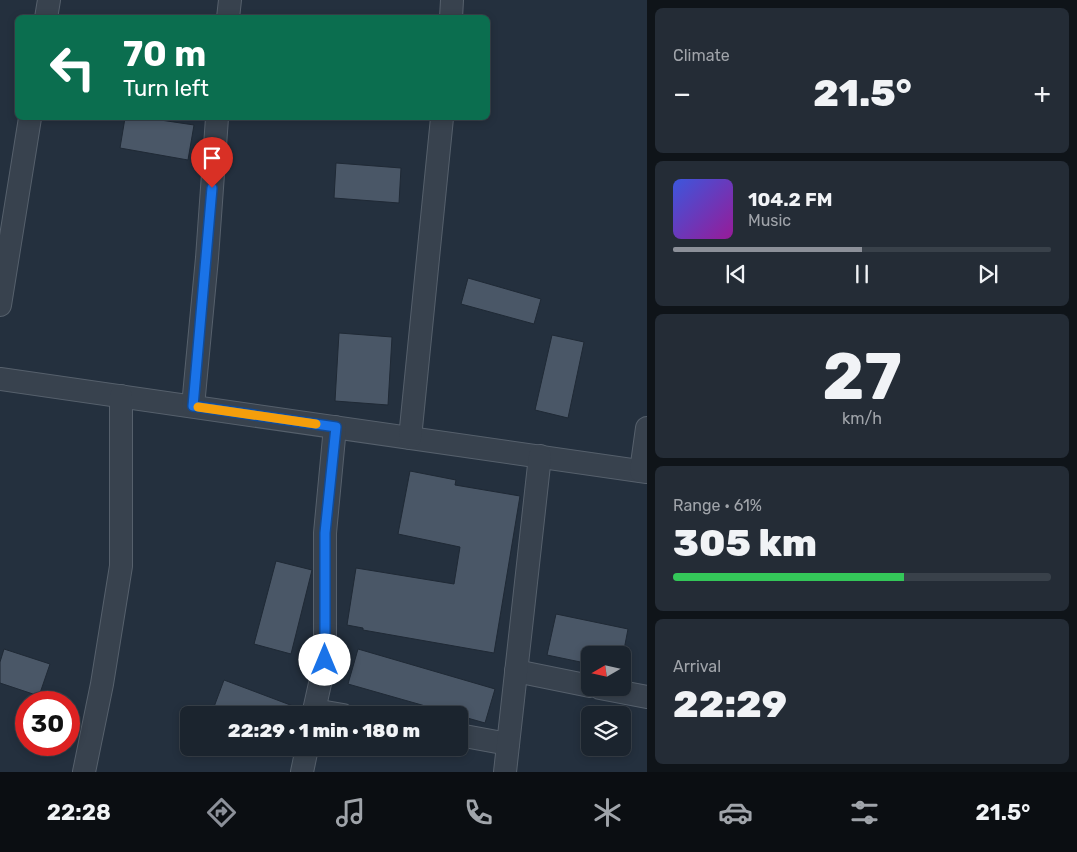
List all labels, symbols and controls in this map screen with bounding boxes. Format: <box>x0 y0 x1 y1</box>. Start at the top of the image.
text: 70 m <box>123 33 206 75</box>
icon: left <box>40 35 105 100</box>
text: Climate <box>673 46 730 65</box>
text: 21.5° <box>813 70 912 116</box>
text: Turn left <box>123 75 209 102</box>
text: − <box>673 77 691 110</box>
text: + <box>1034 77 1051 110</box>
pin <box>191 137 233 188</box>
icon: arrive <box>198 144 226 172</box>
text: 104.2 FM <box>748 188 832 211</box>
text: Music <box>748 211 791 230</box>
icon: previous <box>722 260 750 288</box>
icon: pause <box>848 260 876 288</box>
icon: next <box>974 260 1002 288</box>
text: 27 <box>822 338 902 415</box>
text: km/h <box>842 409 882 428</box>
text: Range · 61% <box>673 496 762 515</box>
text: 305 km <box>673 520 817 566</box>
position arrow <box>298 633 350 685</box>
north arrow <box>581 646 631 696</box>
map controls <box>581 646 631 756</box>
text: Arrival <box>673 657 721 676</box>
text: 22:29 <box>673 681 787 727</box>
speed limit sign: 30 <box>15 691 80 756</box>
button: layers <box>581 706 631 756</box>
text: 22:29 · 1 min · 180 m <box>228 719 420 742</box>
icon: directions <box>204 795 239 830</box>
icon: music <box>333 795 368 830</box>
icon: phone <box>461 795 496 830</box>
icon: climate <box>590 795 625 830</box>
icon: car <box>718 795 753 830</box>
icon: filters <box>847 795 882 830</box>
text: 22:28 <box>47 799 111 826</box>
text: 21.5° <box>975 799 1030 826</box>

